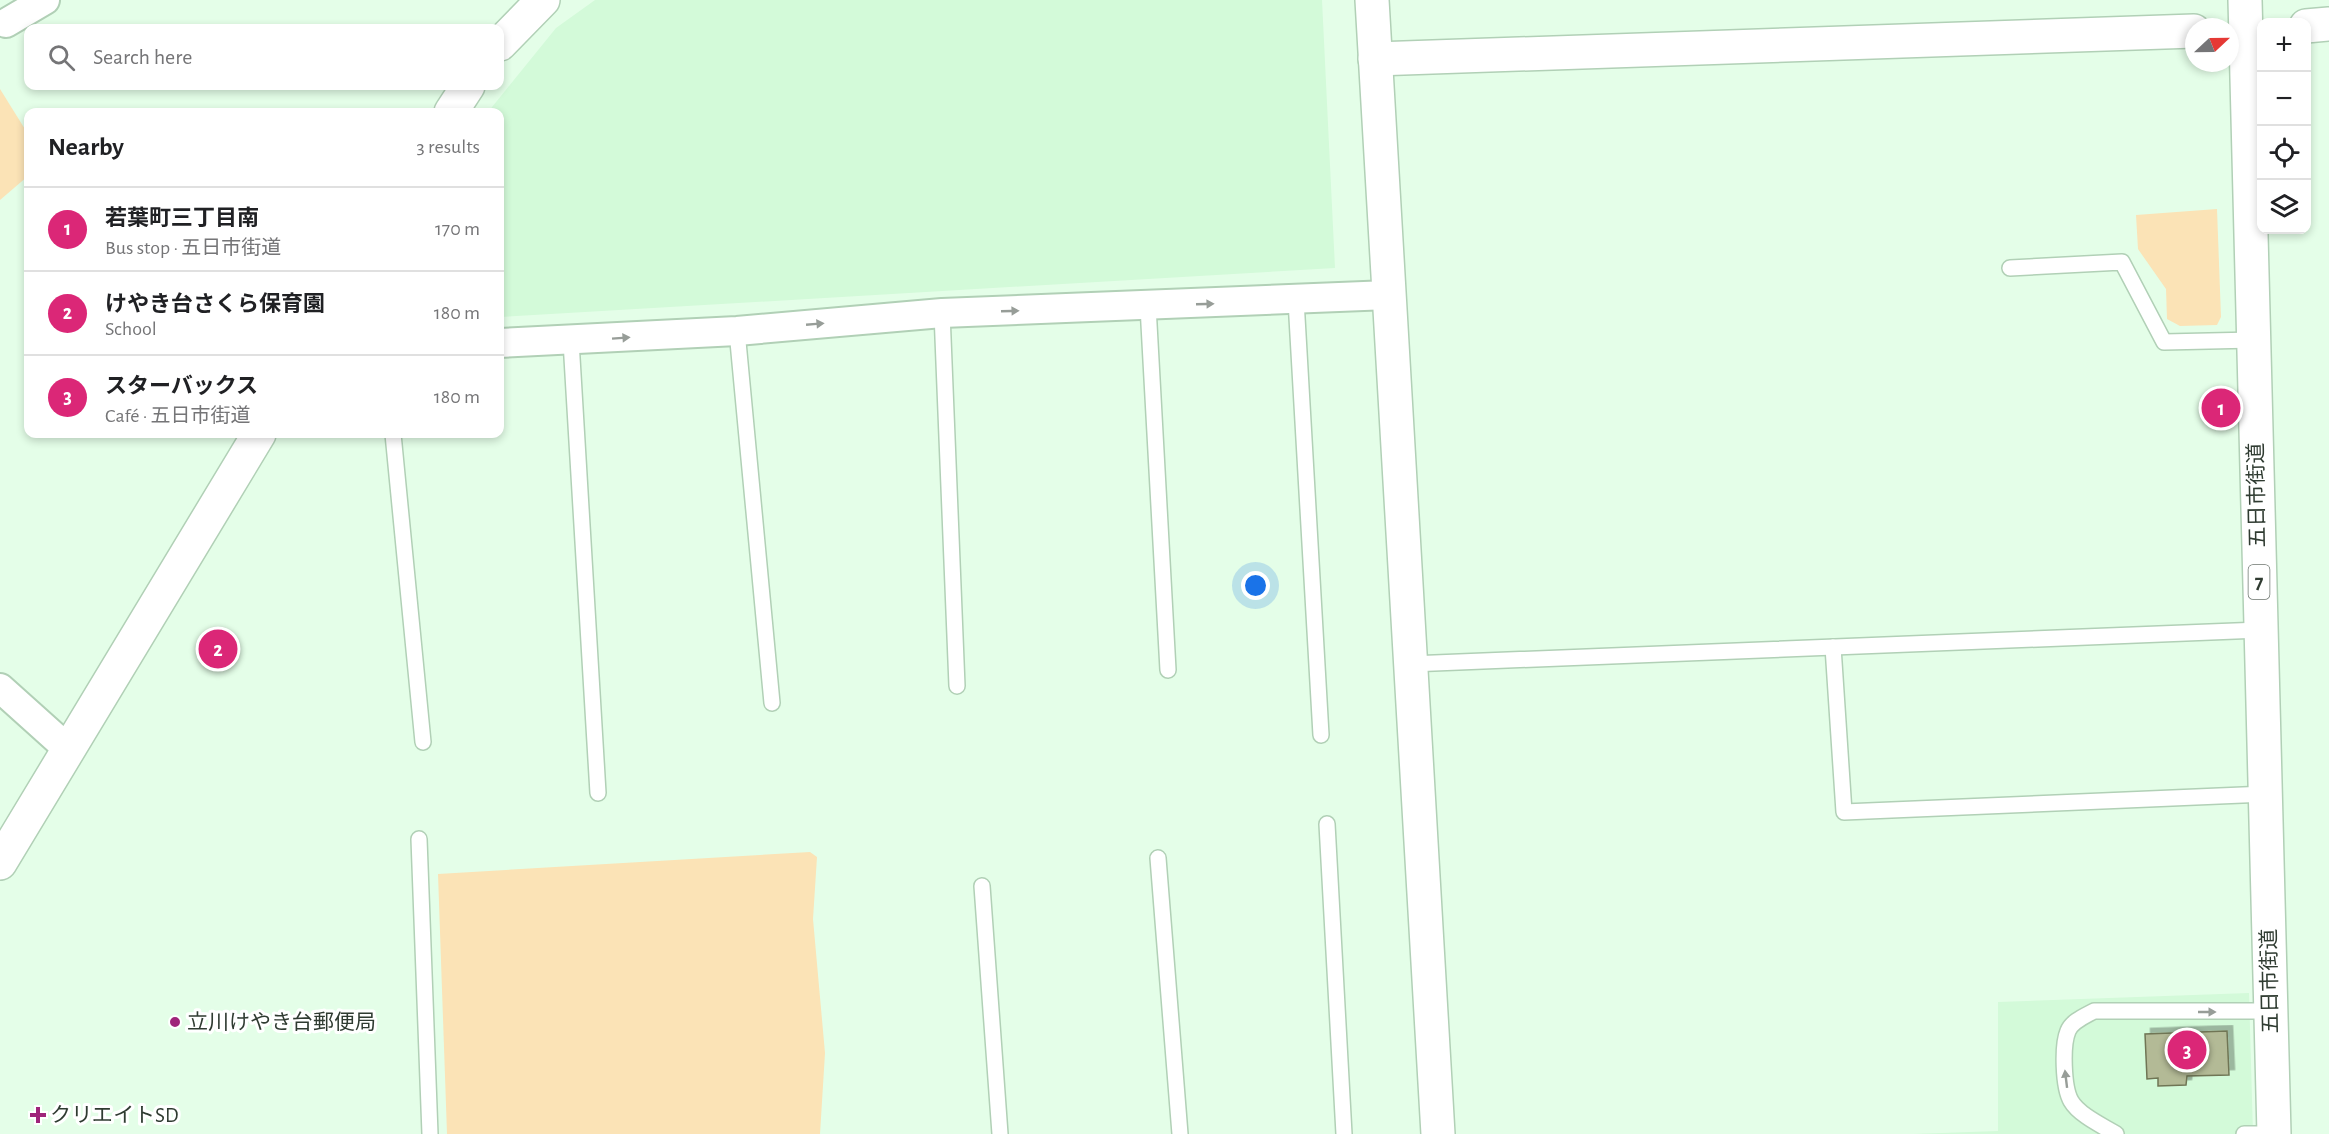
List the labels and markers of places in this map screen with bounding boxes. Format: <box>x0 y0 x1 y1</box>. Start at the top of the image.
pin: 1 <box>2202 386 2240 430</box>
pin: 2 <box>198 626 238 672</box>
place label: 立川けやき台郵便局 <box>187 1011 376 1033</box>
marker: 立川けやき台郵便局 <box>168 1015 182 1029</box>
pin: 3 <box>2168 1028 2206 1072</box>
place label: クリエイトSD <box>50 1104 178 1126</box>
marker: クリエイトSD <box>31 1108 45 1122</box>

